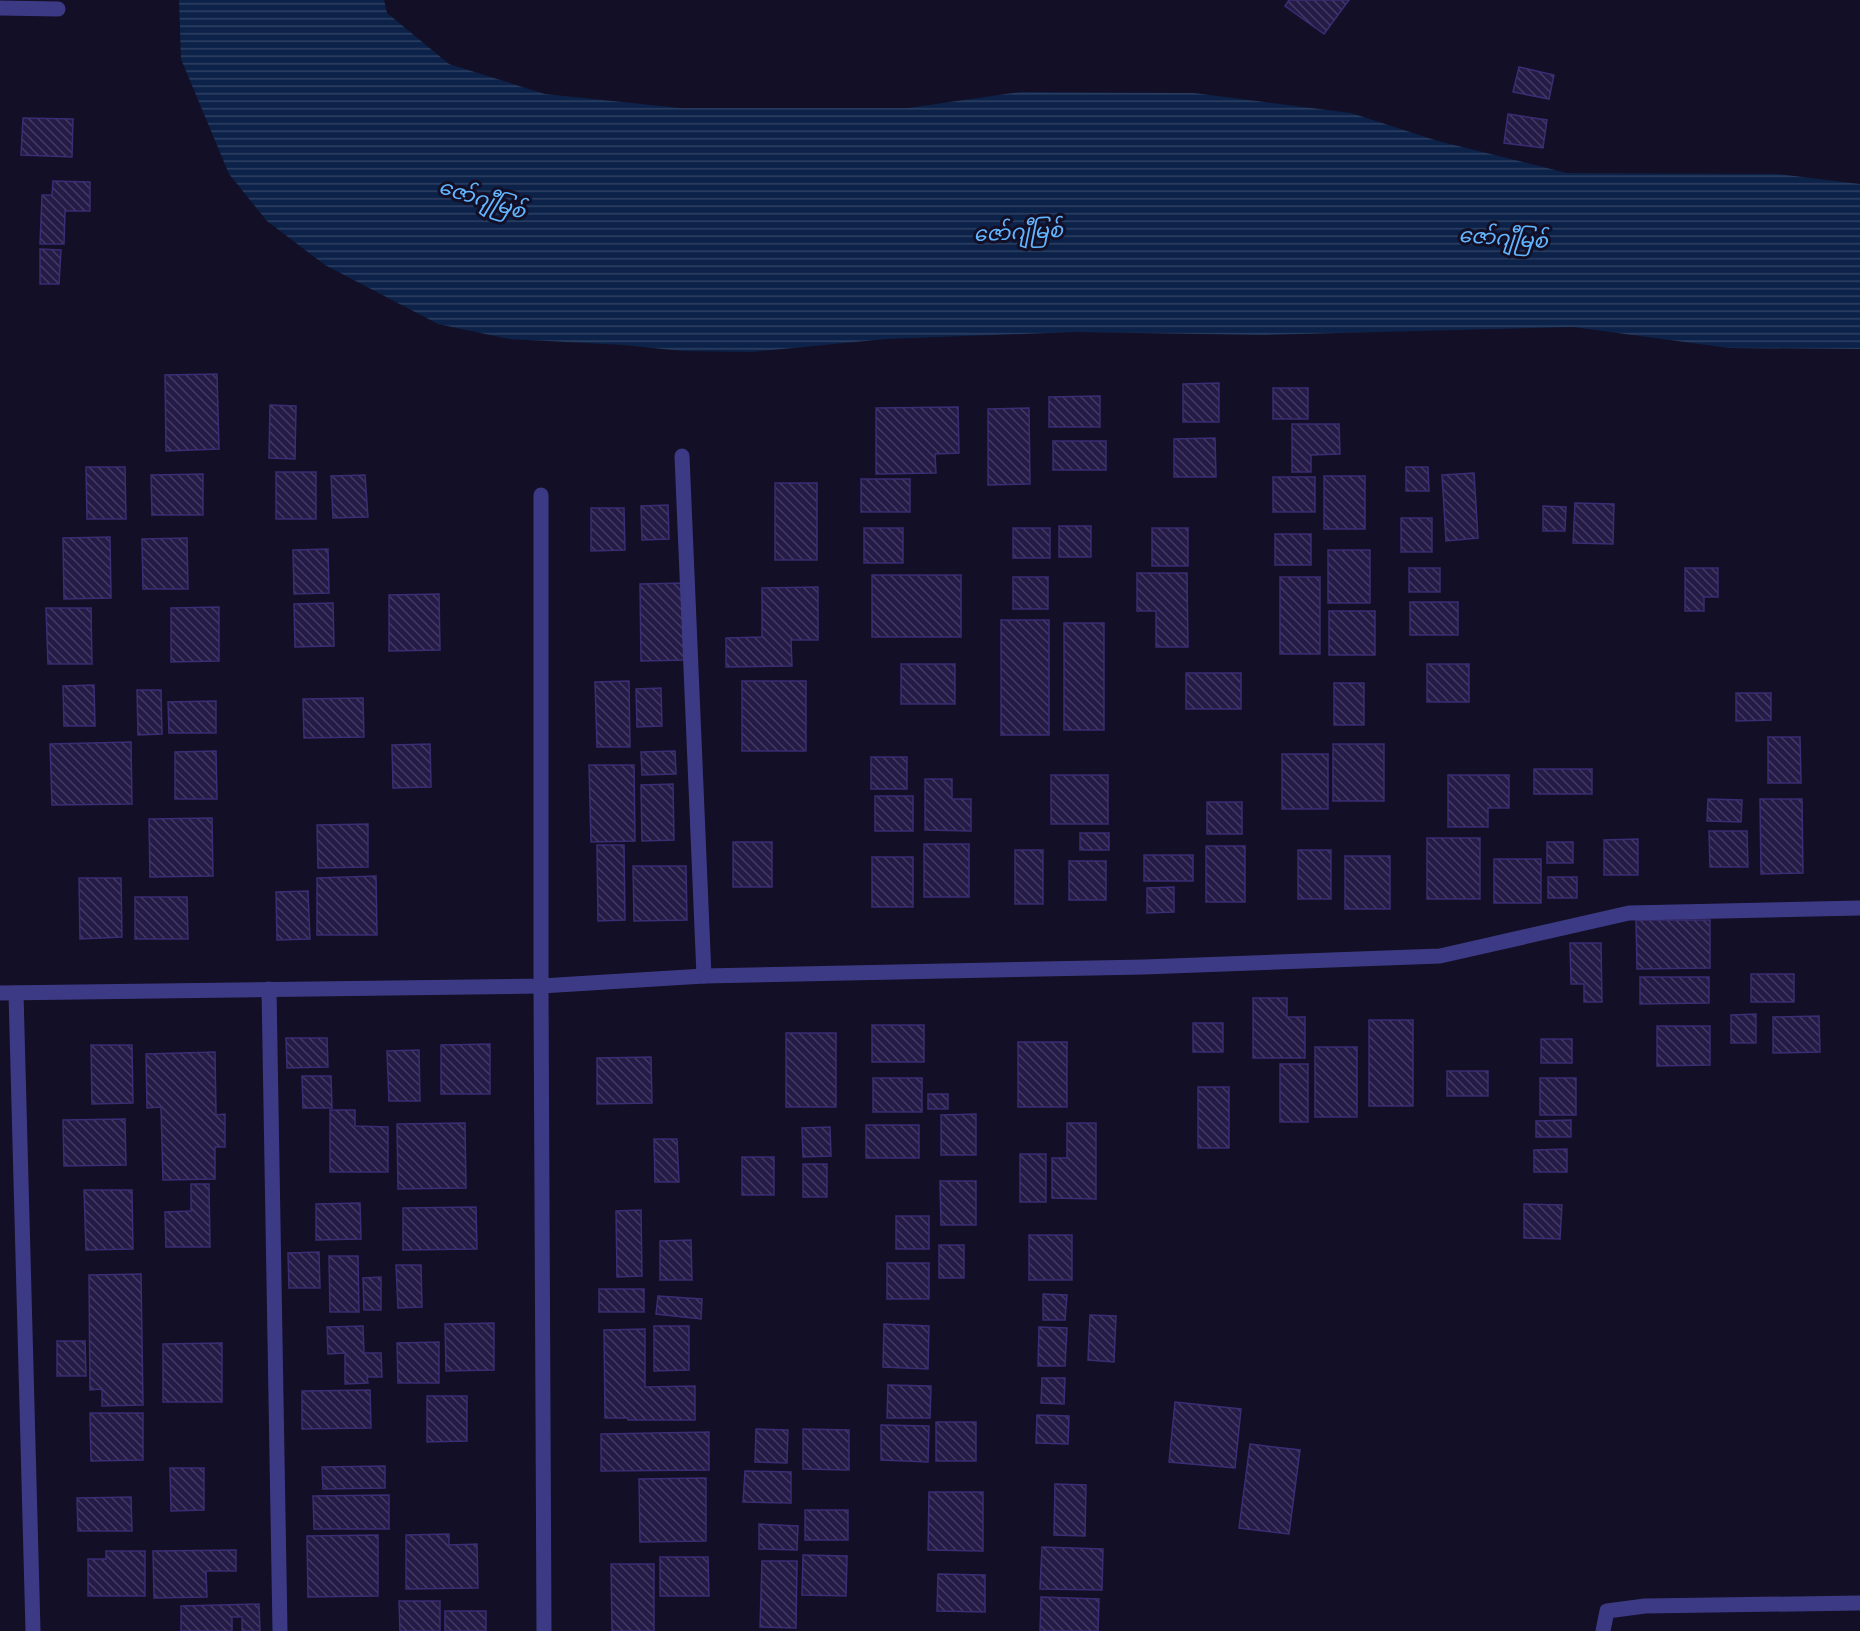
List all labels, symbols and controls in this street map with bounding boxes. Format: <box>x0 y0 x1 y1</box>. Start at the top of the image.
water label: ဇော်ဂျီမြစ် <box>434 172 530 229</box>
water label: ဇော်ဂျီမြစ် <box>973 215 1065 251</box>
water label: ဇော်ဂျီမြစ် <box>1457 220 1550 258</box>

